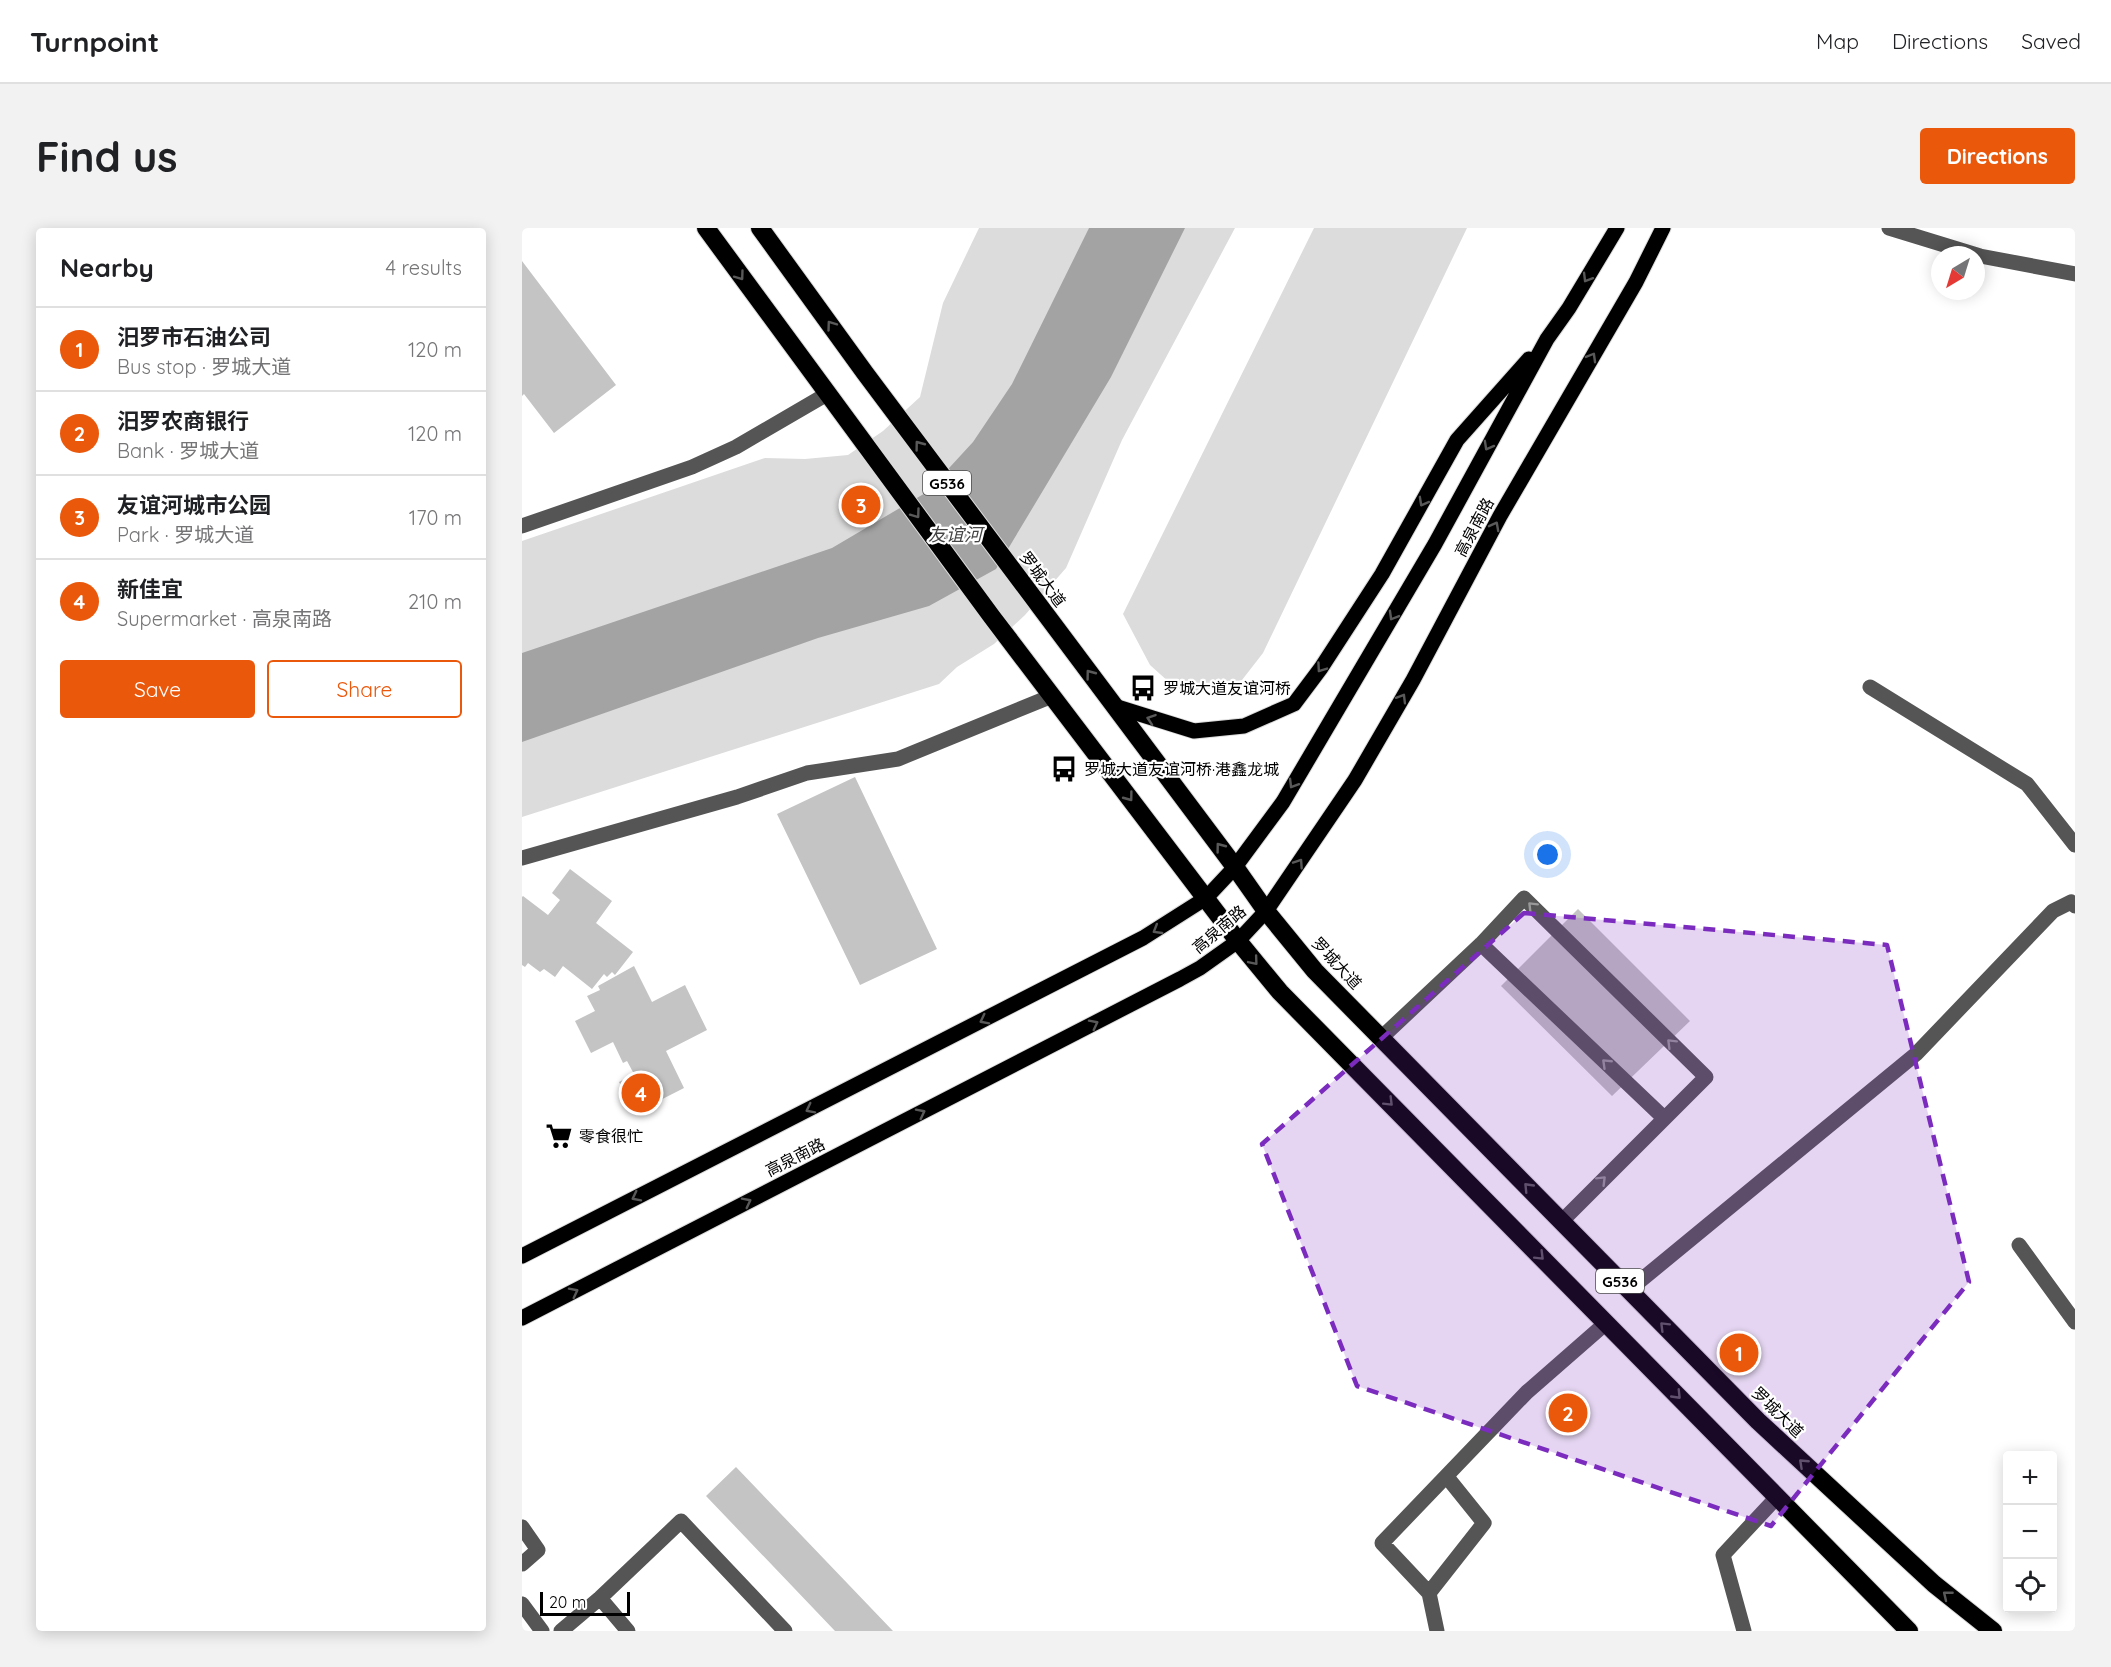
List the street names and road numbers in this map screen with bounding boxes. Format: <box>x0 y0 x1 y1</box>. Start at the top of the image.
road number: G536 <box>923 471 971 495</box>
street label: 高泉南路 <box>1450 494 1498 560</box>
street label: 罗城大道 <box>1016 547 1070 611</box>
street label: 高泉南路 <box>1188 901 1250 957</box>
street label: 罗城大道 <box>1308 933 1366 993</box>
street label: 高泉南路 <box>762 1134 828 1180</box>
road number: G536 <box>1596 1269 1644 1293</box>
street label: 罗城大道 <box>1748 1383 1808 1441</box>

